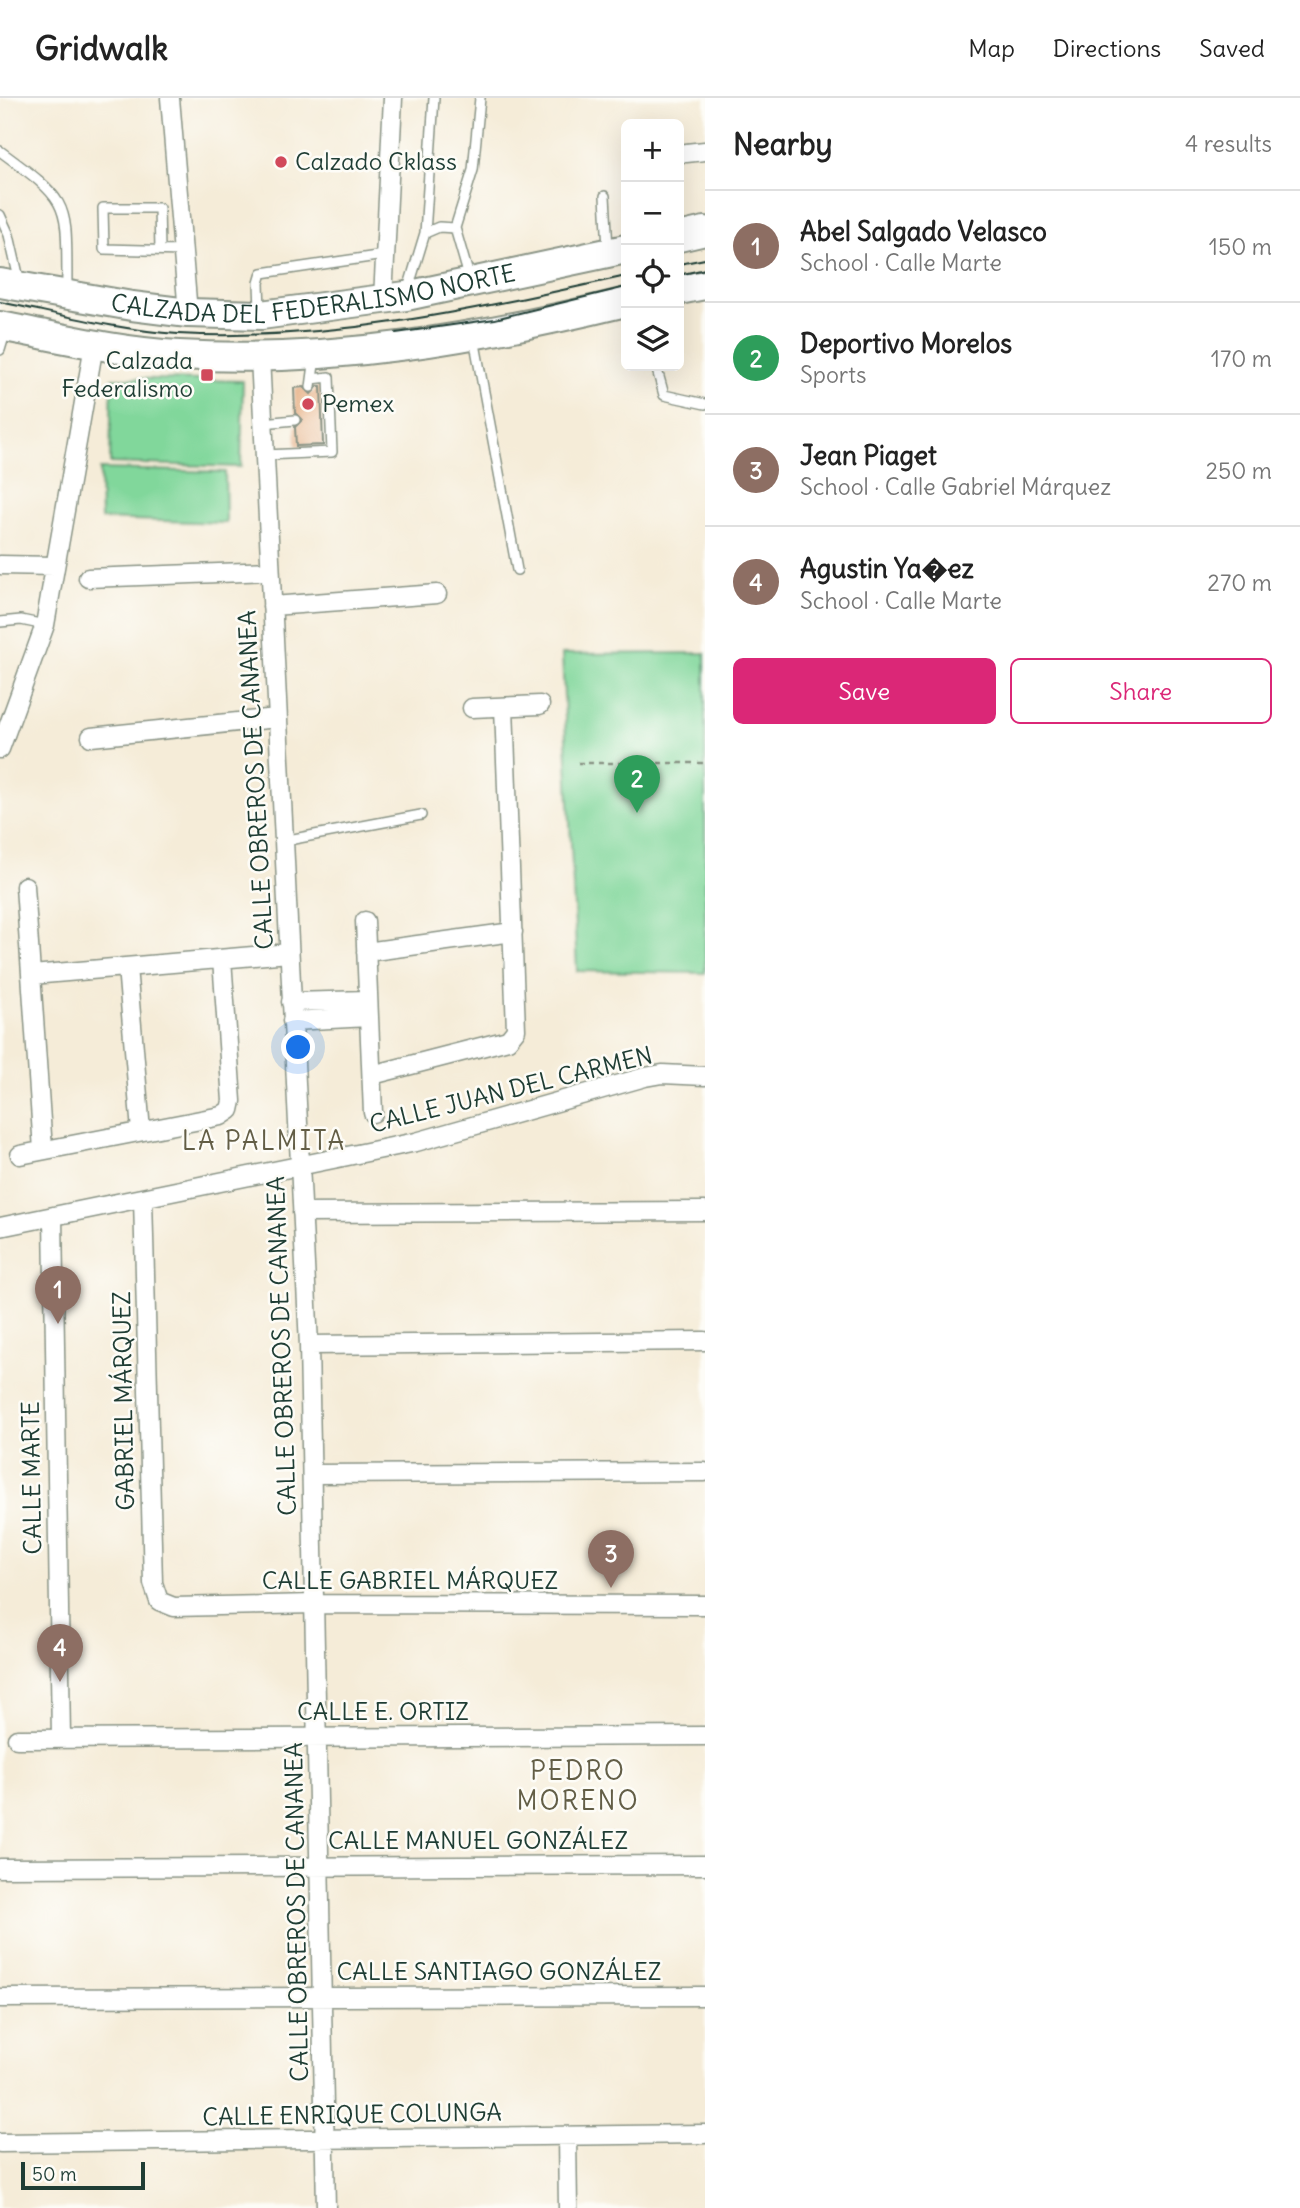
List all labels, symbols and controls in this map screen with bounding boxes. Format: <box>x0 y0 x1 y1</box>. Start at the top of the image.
text: Gridwalk <box>35 27 168 69</box>
text: Map <box>968 33 1015 63</box>
text: Directions <box>1053 33 1161 63</box>
text: Saved <box>1199 33 1265 63</box>
map controls <box>621 119 684 371</box>
button: + <box>621 119 684 182</box>
text: Nearby <box>733 125 833 163</box>
text: 4 results <box>1185 129 1272 158</box>
place label: Calzado Cklass <box>295 146 457 176</box>
marker: Calzado Cklass <box>273 154 289 170</box>
button: − <box>621 182 684 245</box>
text: Abel Salgado Velasco <box>800 215 1047 248</box>
text: 1 <box>751 232 761 261</box>
text: 150 m <box>1209 232 1272 261</box>
button: locate <box>621 245 684 308</box>
text: School · Calle Marte <box>800 248 1002 277</box>
street label: CALZADA DEL FEDERALISMO NORTE <box>109 257 518 329</box>
button: layers <box>621 308 684 371</box>
text: Deportivo Morelos <box>800 327 1012 360</box>
text: 2 <box>750 344 762 373</box>
text: 170 m <box>1211 344 1272 373</box>
place label: Calzada Federalismo <box>61 345 193 403</box>
text: Sports <box>800 360 866 389</box>
marker: Calzada Federalismo <box>199 367 215 383</box>
place label: Pemex <box>322 388 394 418</box>
marker: Pemex <box>300 396 316 412</box>
text: Jean Piaget <box>800 439 937 472</box>
text: 3 <box>749 456 763 485</box>
text: 250 m <box>1205 456 1272 485</box>
text: School · Calle Gabriel Márquez <box>800 472 1111 501</box>
text: Agustin Ya�ez <box>800 552 974 585</box>
text: 4 <box>749 568 763 597</box>
text: 270 m <box>1207 568 1272 597</box>
text: School · Calle Marte <box>800 586 1002 615</box>
street label: CALLE OBREROS DE CANANEA <box>231 610 279 950</box>
button: Save <box>733 658 996 724</box>
button: Share <box>1010 658 1272 724</box>
pin: 2 <box>614 755 660 813</box>
your location <box>281 1030 315 1064</box>
street label: CALLE JUAN DEL CARMEN <box>366 1039 655 1139</box>
district label: LA PALMITA <box>182 1124 346 1157</box>
street label: CALLE OBREROS DE CANANEA <box>260 1176 302 1516</box>
pin: 1 <box>35 1266 81 1324</box>
street label: GABRIEL MÁRQUEZ <box>106 1291 140 1511</box>
street label: CALLE MARTE <box>15 1401 47 1555</box>
pin: 3 <box>588 1530 634 1588</box>
street label: CALLE GABRIEL MÁRQUEZ <box>262 1565 558 1595</box>
pin: 4 <box>37 1624 83 1682</box>
street label: CALLE E. ORTIZ <box>297 1696 469 1726</box>
street label: CALLE OBREROS DE CANANEA <box>278 1742 314 2082</box>
district label: PEDRO MORENO <box>516 1754 640 1817</box>
street label: CALLE MANUEL GONZÁLEZ <box>328 1825 628 1855</box>
street label: CALLE SANTIAGO GONZÁLEZ <box>337 1956 661 1986</box>
street label: CALLE ENRIQUE COLUNGA <box>202 2096 502 2132</box>
scale bar <box>21 2159 145 2191</box>
text: 50 m <box>32 2162 77 2186</box>

